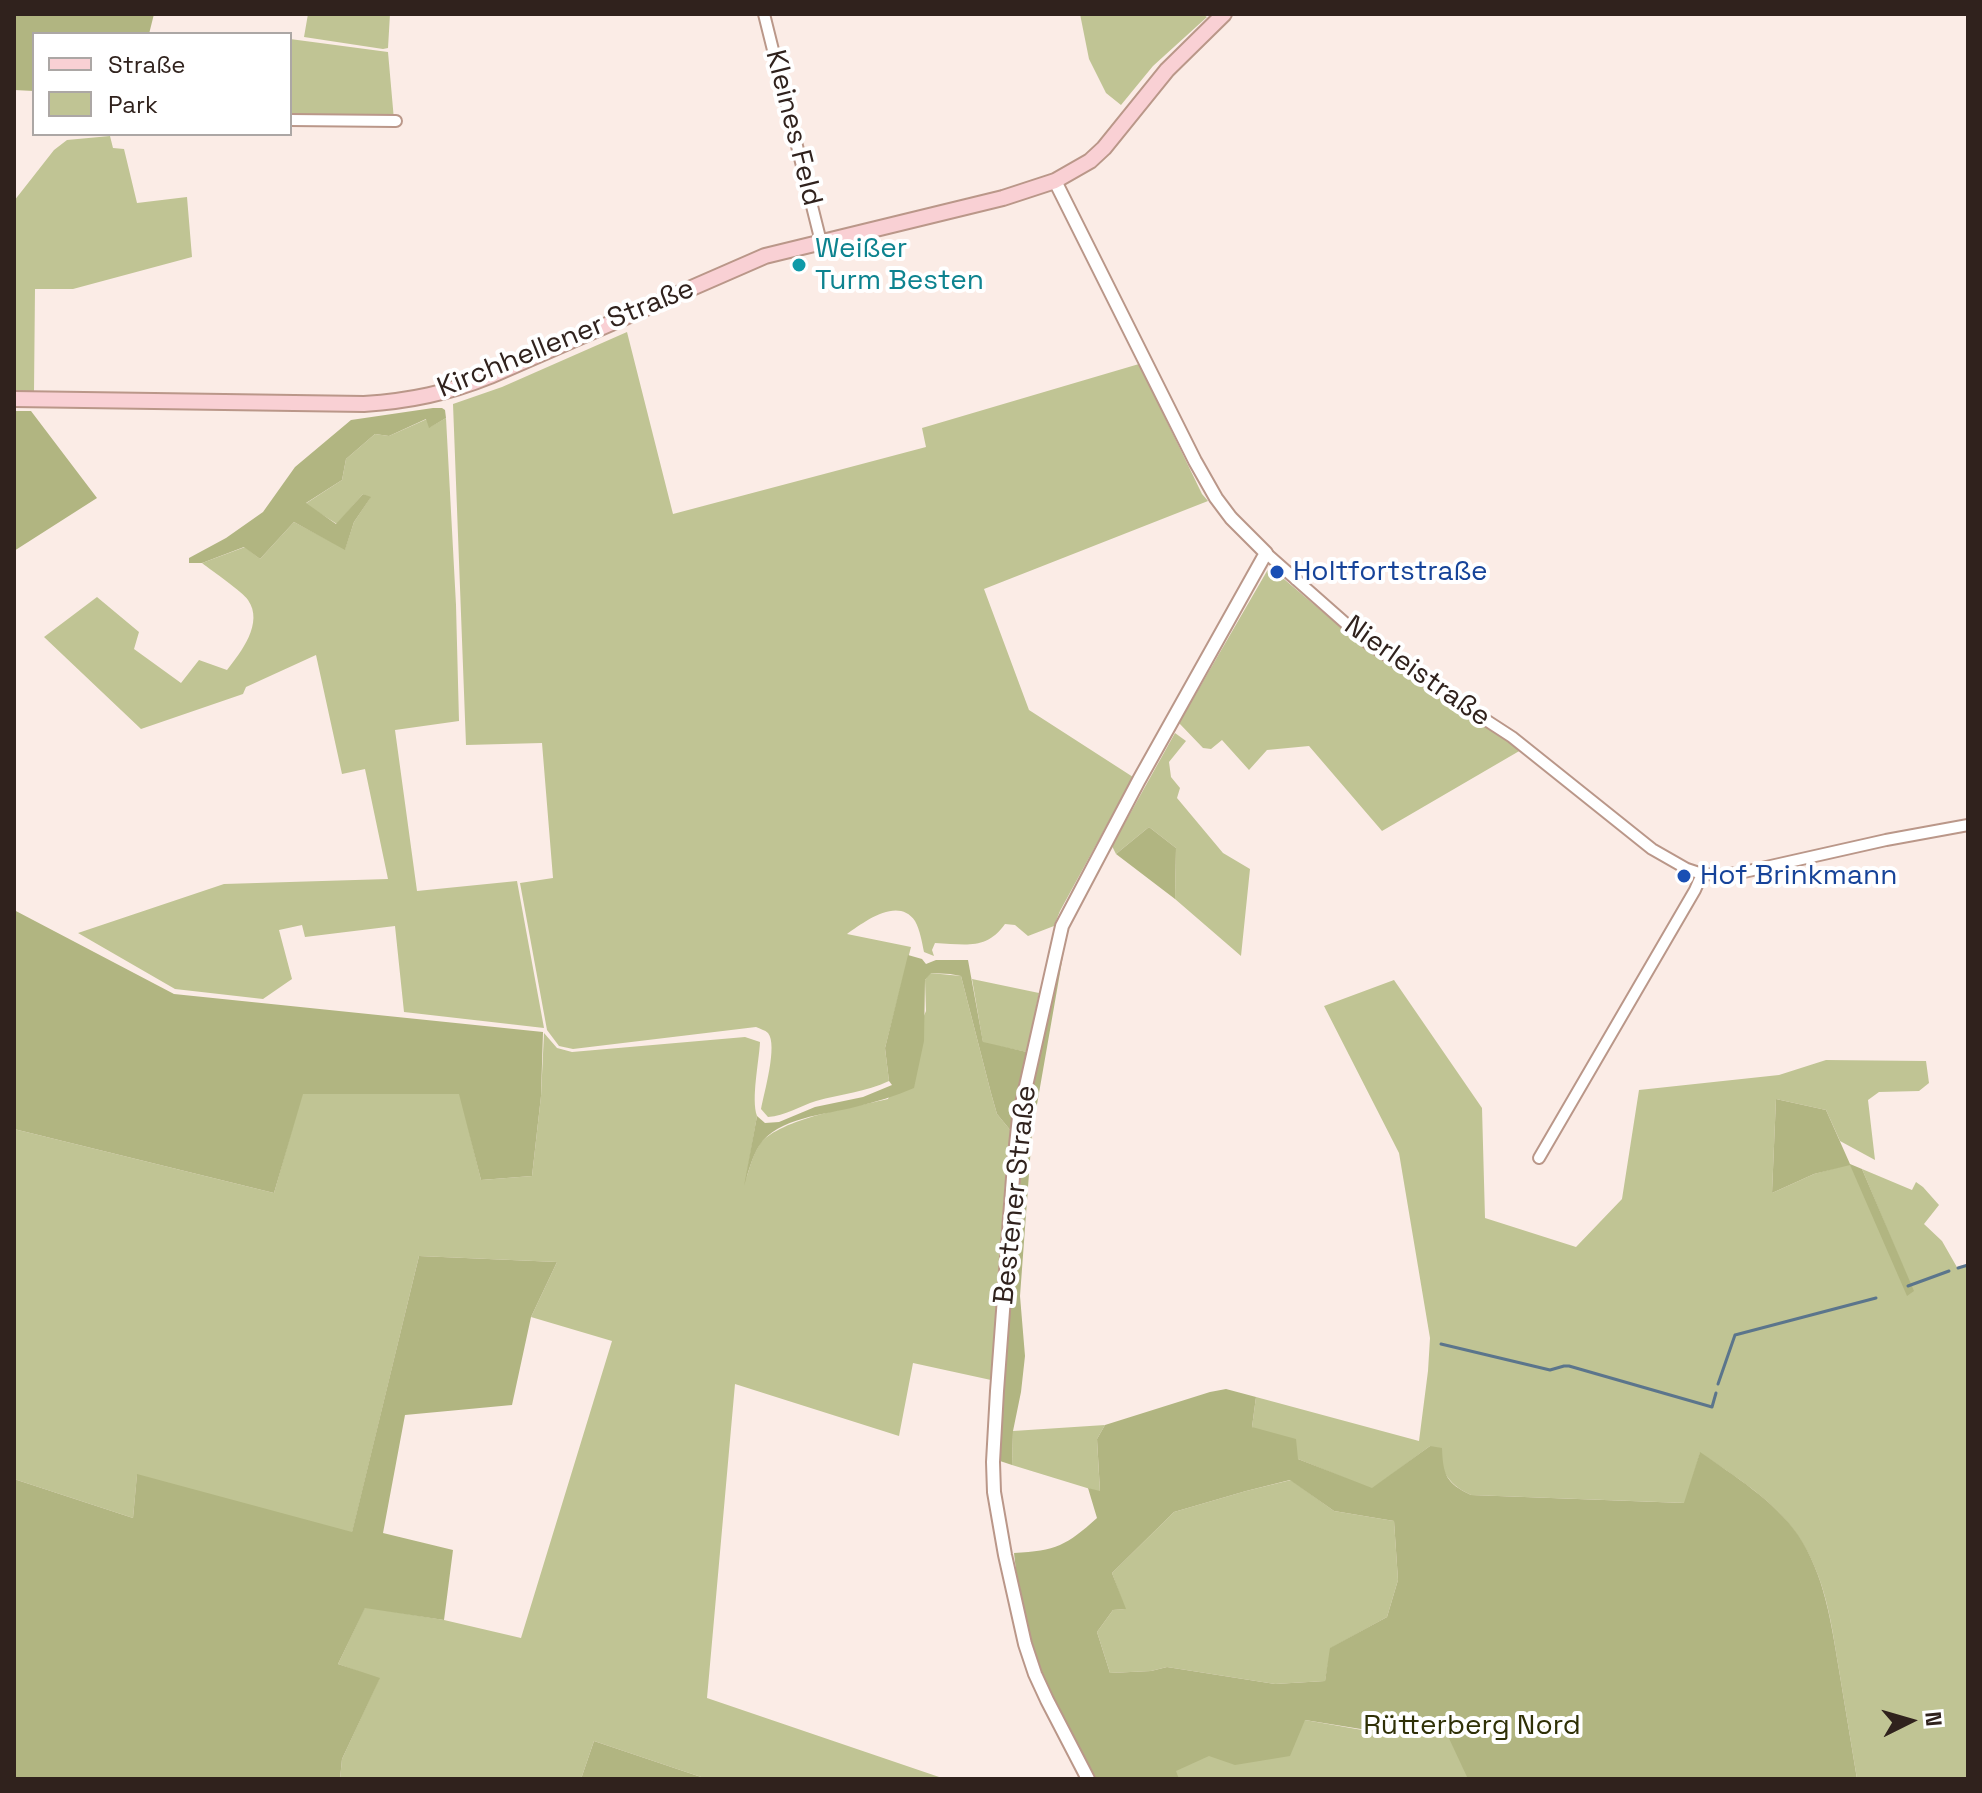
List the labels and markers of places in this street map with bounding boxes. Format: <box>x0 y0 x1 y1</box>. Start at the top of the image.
place label: Weißer Turm Besten <box>815 232 984 298</box>
marker: Weißer Turm Besten <box>790 256 808 274</box>
place label: Holtfortstraße <box>1293 555 1488 589</box>
marker: Holtfortstraße <box>1268 563 1286 581</box>
place label: Hof Brinkmann <box>1700 859 1897 893</box>
marker: Hof Brinkmann <box>1675 867 1693 885</box>

